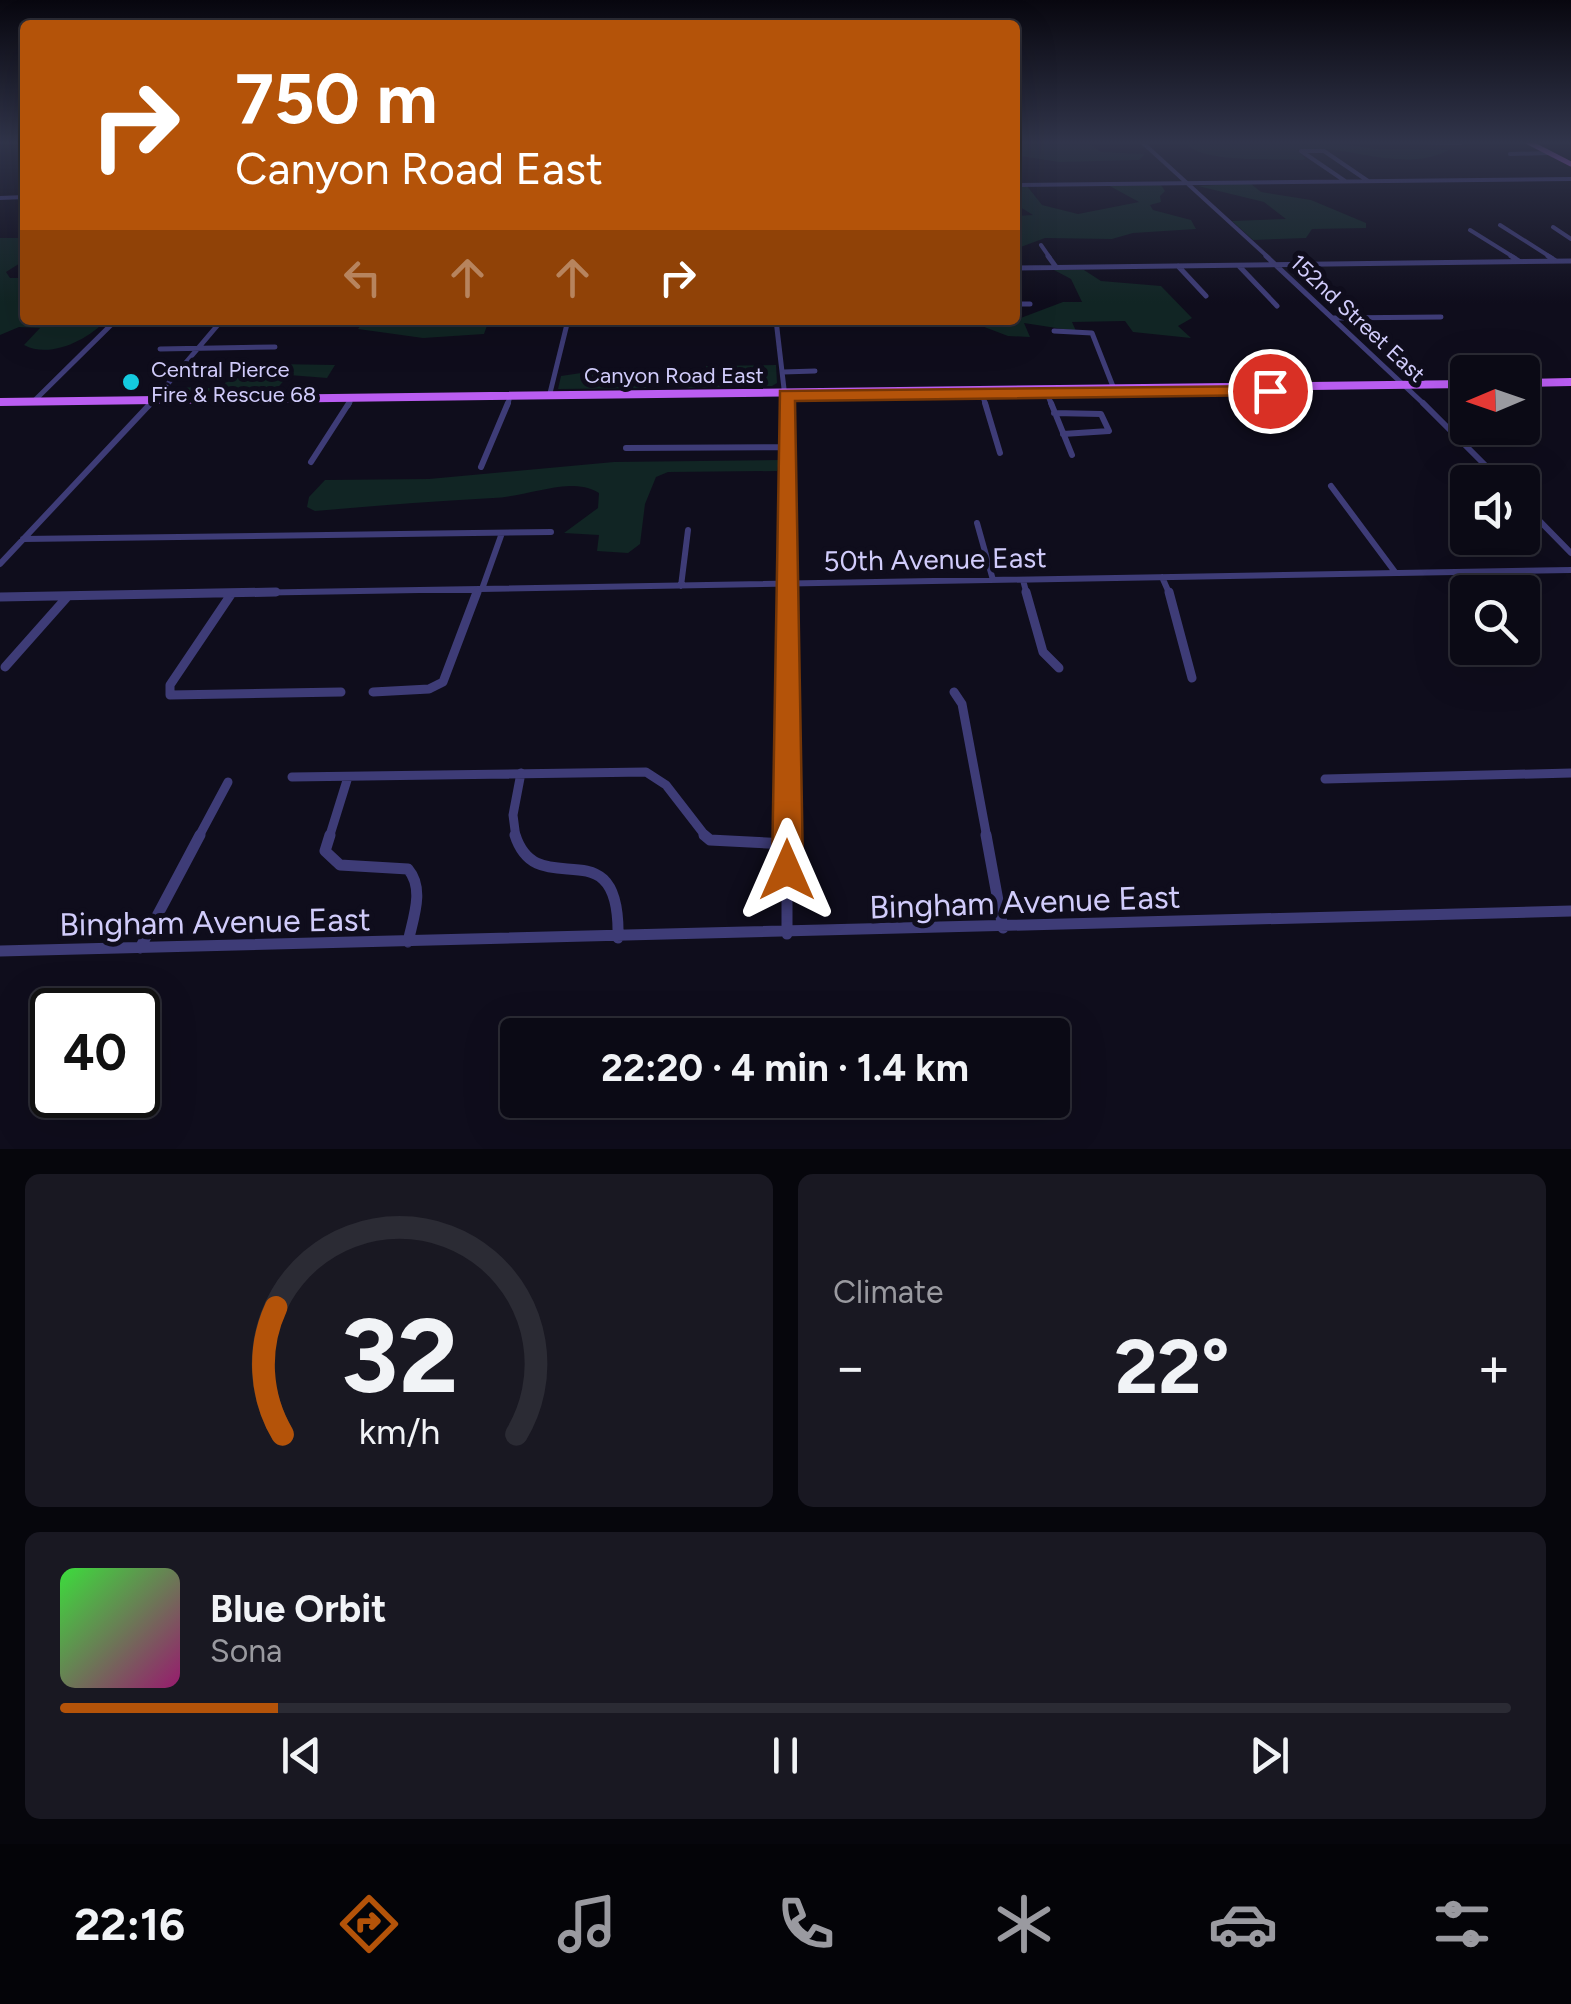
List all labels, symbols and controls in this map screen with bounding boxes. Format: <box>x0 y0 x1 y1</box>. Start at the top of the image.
text: 750 m <box>235 56 438 141</box>
icon: right <box>70 60 200 190</box>
text: Canyon Road East <box>235 141 603 195</box>
street label: 152nd Street East <box>1285 249 1431 388</box>
icon: left <box>335 250 390 305</box>
icon: ahead <box>440 250 495 305</box>
icon: ahead <box>545 250 600 305</box>
icon: right <box>650 250 705 305</box>
pin <box>1228 349 1313 434</box>
north arrow <box>1450 355 1540 445</box>
map controls <box>1450 355 1540 665</box>
place label: Central Pierce Fire & Rescue 68 <box>151 356 316 408</box>
street label: Canyon Road East <box>584 362 764 389</box>
icon: arrive <box>1243 364 1298 419</box>
marker: Central Pierce Fire & Rescue 68 <box>120 371 142 393</box>
button: sound <box>1450 465 1540 555</box>
street label: 50th Avenue East <box>823 540 1047 578</box>
button: search <box>1450 575 1540 665</box>
position arrow <box>735 818 839 922</box>
street label: Bingham Avenue East <box>869 878 1181 926</box>
street label: Bingham Avenue East <box>59 900 371 944</box>
speed limit sign: 40 <box>30 988 160 1118</box>
text: 22:20 · 4 min · 1.4 km <box>601 1045 969 1091</box>
text: Climate <box>833 1273 944 1311</box>
text: 32 <box>340 1293 458 1418</box>
text: 22° <box>1114 1322 1230 1412</box>
text: − <box>833 1334 867 1400</box>
text: + <box>1477 1334 1511 1400</box>
text: km/h <box>358 1410 440 1453</box>
text: Blue Orbit <box>210 1586 386 1632</box>
text: Sona <box>210 1632 282 1670</box>
icon: previous <box>274 1728 329 1783</box>
icon: pause <box>758 1728 813 1783</box>
icon: next <box>1242 1728 1297 1783</box>
icon: directions <box>334 1889 404 1959</box>
icon: music <box>552 1889 622 1959</box>
icon: phone <box>771 1889 841 1959</box>
icon: climate <box>989 1889 1059 1959</box>
icon: car <box>1208 1889 1278 1959</box>
icon: filters <box>1427 1889 1497 1959</box>
text: 22:16 <box>74 1897 185 1951</box>

